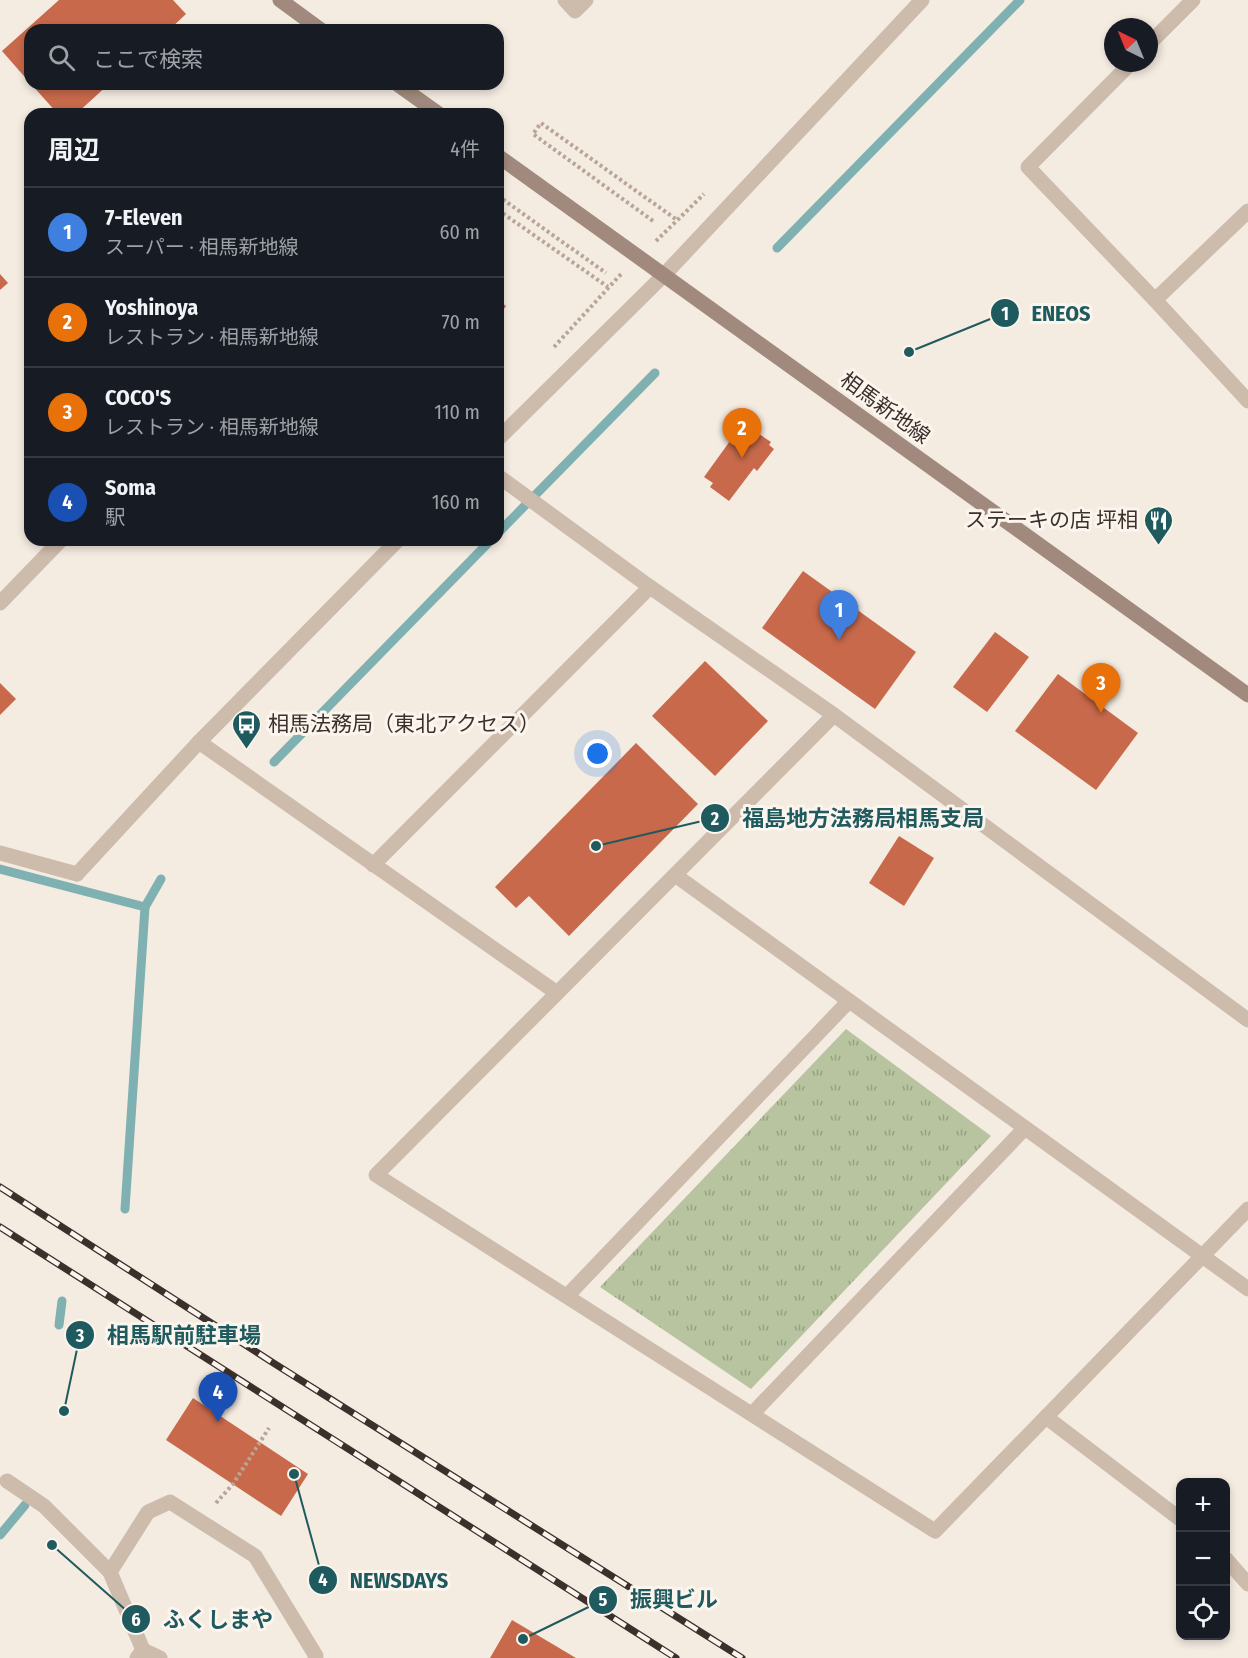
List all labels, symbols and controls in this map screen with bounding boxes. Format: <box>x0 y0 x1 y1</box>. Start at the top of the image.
north arrow <box>1104 18 1158 72</box>
search box <box>24 24 504 90</box>
icon: search <box>45 41 78 74</box>
text: ここで検索 <box>93 46 203 73</box>
text: 周辺 <box>48 135 100 166</box>
text: 4件 <box>450 137 480 161</box>
text: 7-Eleven <box>105 204 183 231</box>
text: 1 <box>63 220 72 244</box>
text: 60 m <box>440 220 480 244</box>
text: スーパー · 相馬新地線 <box>105 235 298 259</box>
callout: ENEOS <box>990 293 1103 333</box>
text: Yoshinoya <box>105 294 198 321</box>
text: ENEOS <box>1031 300 1091 327</box>
text: 1 <box>1001 303 1009 325</box>
text: 2 <box>63 310 72 334</box>
text: 70 m <box>442 310 480 334</box>
text: レストラン · 相馬新地線 <box>105 325 319 349</box>
street label: 相馬新地線 <box>835 367 935 449</box>
text: COCO'S <box>105 384 171 411</box>
text: 3 <box>63 400 72 424</box>
text: 110 m <box>434 400 480 424</box>
pin: 2 <box>722 408 762 458</box>
text: レストラン · 相馬新地線 <box>105 415 319 439</box>
text: Soma <box>105 474 156 501</box>
text: 4 <box>62 490 73 514</box>
text: 160 m <box>432 490 480 514</box>
restaurant icon: ステーキの店 坪相 <box>1143 504 1175 546</box>
text: 駅 <box>105 505 125 529</box>
place label: ステーキの店 坪相 <box>965 507 1138 533</box>
pin: 1 <box>820 590 858 640</box>
pin: 3 <box>1082 664 1120 713</box>
bus stop icon: 相馬法務局（東北アクセス） <box>231 708 263 750</box>
place label: 相馬法務局（東北アクセス） <box>268 711 540 737</box>
your location <box>583 739 612 768</box>
callout: 福島地方法務局相馬支局 <box>700 798 996 838</box>
text: 福島地方法務局相馬支局 <box>742 805 984 832</box>
text: 2 <box>710 808 719 830</box>
callout: 相馬駅前駐車場 <box>65 1315 273 1355</box>
text: 相馬駅前駐車場 <box>107 1322 261 1349</box>
text: 3 <box>75 1325 85 1347</box>
pin: 4 <box>198 1372 238 1422</box>
map controls <box>1176 1478 1230 1640</box>
button: + <box>1176 1478 1230 1532</box>
button: − <box>1176 1532 1230 1586</box>
callout: NEWSDAYS <box>308 1560 460 1600</box>
text: NEWSDAYS <box>350 1567 448 1594</box>
text: 4 <box>318 1569 328 1591</box>
callout: 振興ビル <box>588 1580 730 1620</box>
text: 振興ビル <box>630 1586 718 1613</box>
button: locate <box>1176 1586 1230 1640</box>
text: 5 <box>599 1589 608 1611</box>
callout: ふくしまや <box>121 1599 285 1639</box>
text: ふくしまや <box>163 1606 273 1633</box>
text: 6 <box>131 1609 141 1631</box>

